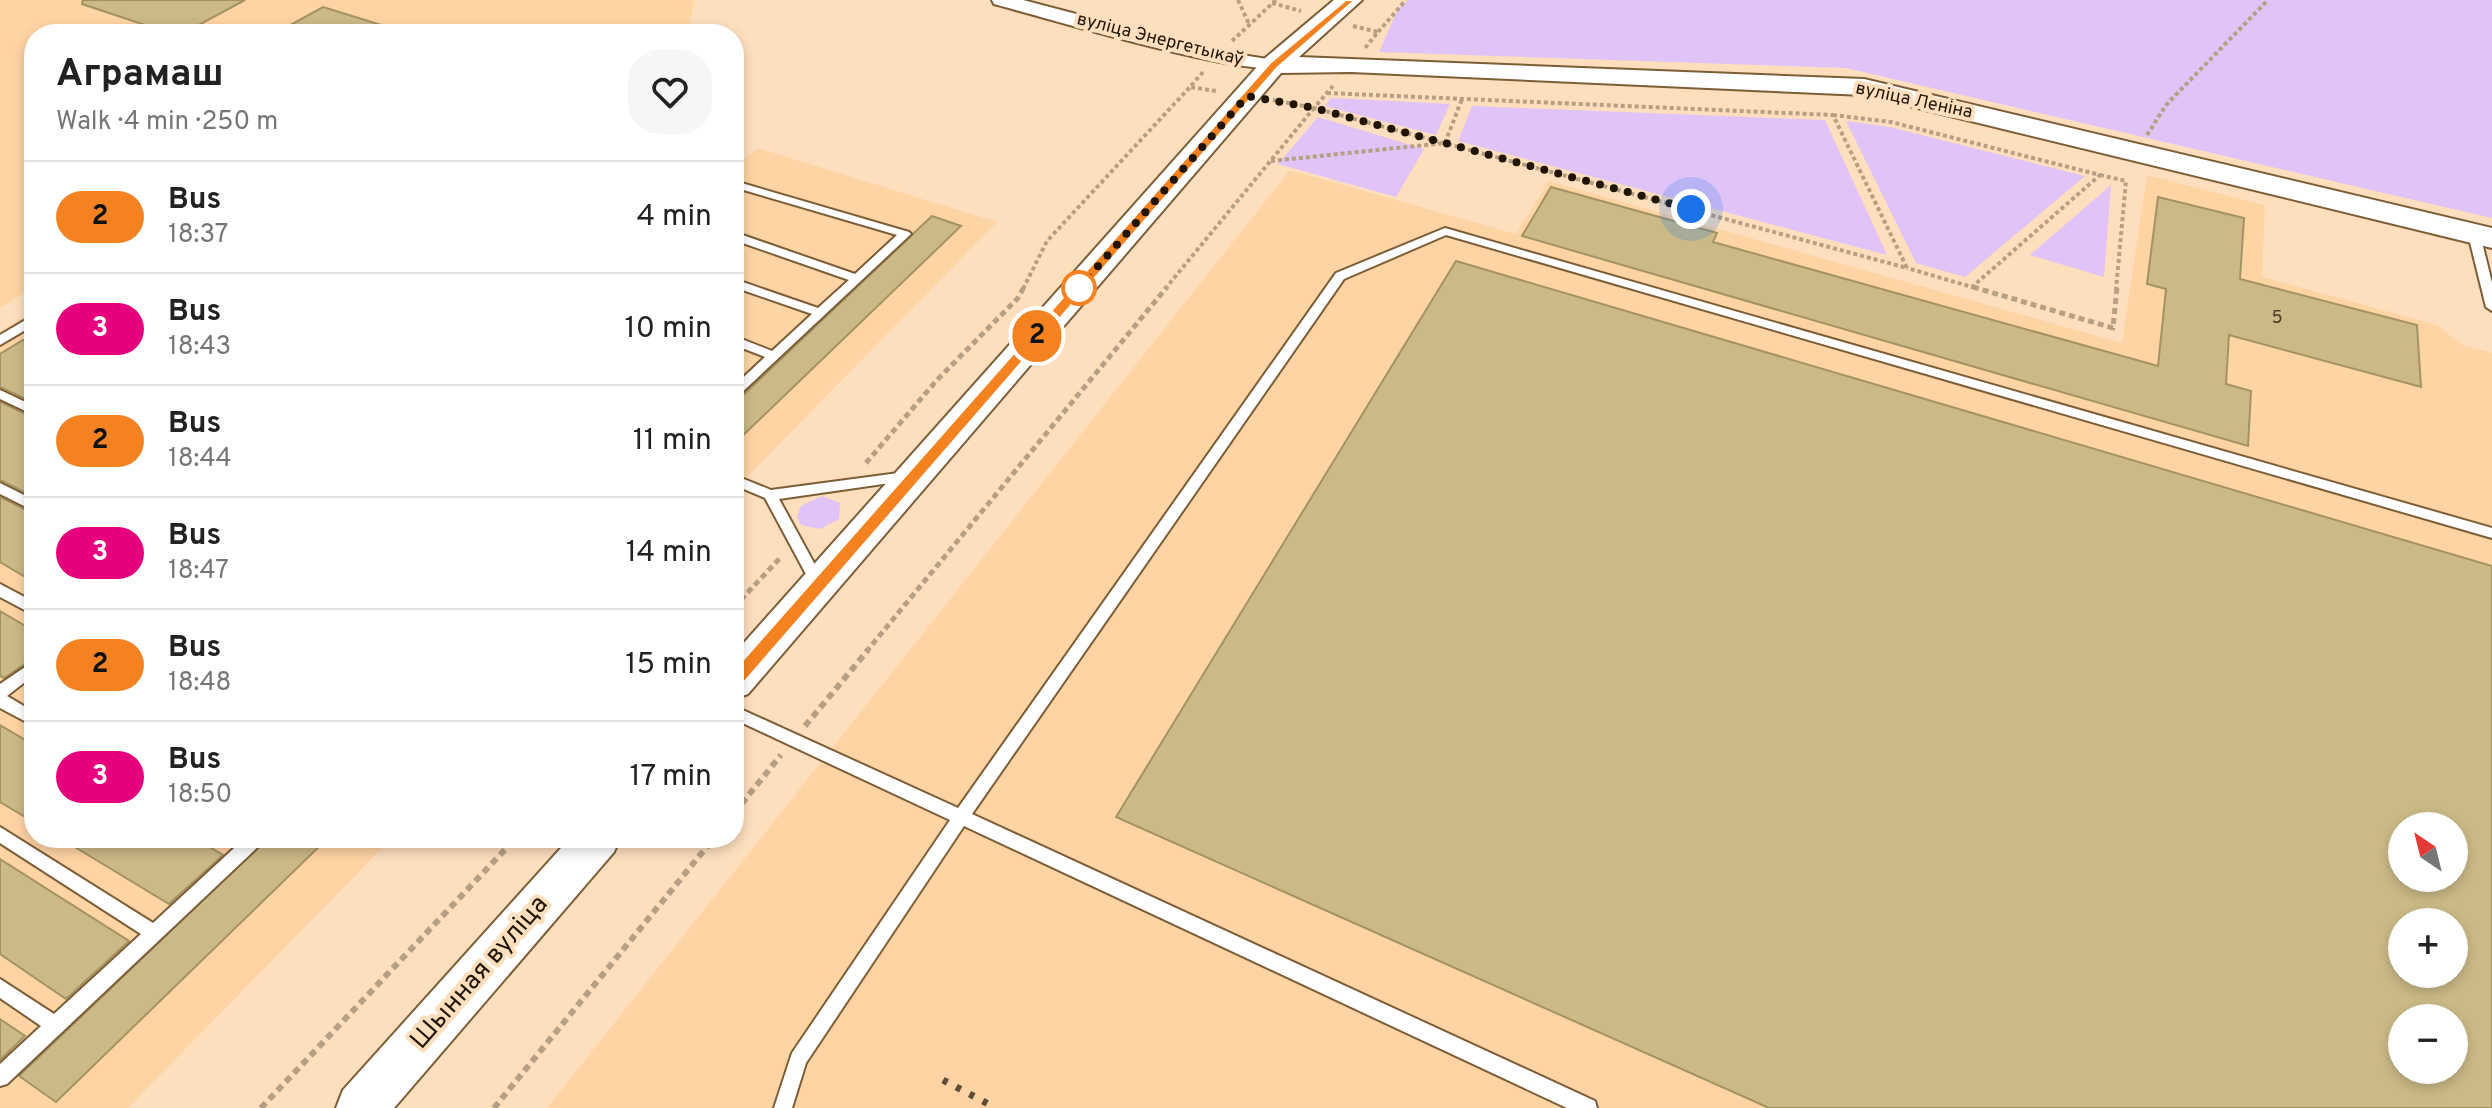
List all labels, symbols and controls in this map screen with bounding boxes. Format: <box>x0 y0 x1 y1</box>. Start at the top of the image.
street label: вуліца Энергетыкаў <box>1074 8 1246 72</box>
button: heart <box>628 50 712 134</box>
text: Аграмаш <box>56 51 224 100</box>
street label: вуліца Леніна <box>1853 77 1975 125</box>
text: Walk · 4 min · 250 m <box>56 106 278 139</box>
text: Bus <box>168 182 221 219</box>
your location <box>1671 189 1711 229</box>
text: 2 <box>91 199 109 235</box>
text: 4 min <box>636 199 712 236</box>
text: 18:37 <box>168 219 228 252</box>
unlabelled marker <box>1062 271 1096 305</box>
text: Bus <box>168 294 221 331</box>
house number: 5 <box>2271 307 2283 330</box>
line badge: 2 <box>1011 310 1063 362</box>
text: 3 <box>92 311 108 347</box>
text: 10 min <box>625 311 712 348</box>
text: 2 <box>1028 318 1046 354</box>
text: 18:43 <box>168 331 231 364</box>
text: Bus <box>168 406 221 443</box>
text: 2 <box>91 423 109 459</box>
text: 11 min <box>633 423 712 460</box>
text: 18:44 <box>168 443 232 476</box>
text: Bus <box>168 518 221 555</box>
text: 3 <box>92 535 108 571</box>
text: 14 min <box>626 535 712 572</box>
text: 18:47 <box>168 555 229 588</box>
text: Bus <box>168 630 221 667</box>
text: 2 <box>91 647 109 683</box>
text: 15 min <box>625 647 712 684</box>
text: 18:48 <box>168 667 231 700</box>
text: Bus <box>168 742 221 779</box>
text: 3 <box>92 759 108 795</box>
text: 17 min <box>629 759 712 796</box>
text: 18:50 <box>168 779 232 812</box>
north arrow <box>2388 812 2468 892</box>
map controls <box>2388 812 2468 1084</box>
street label: Шынная вуліца <box>404 889 556 1057</box>
button: + <box>2388 908 2468 988</box>
button: − <box>2388 1004 2468 1084</box>

